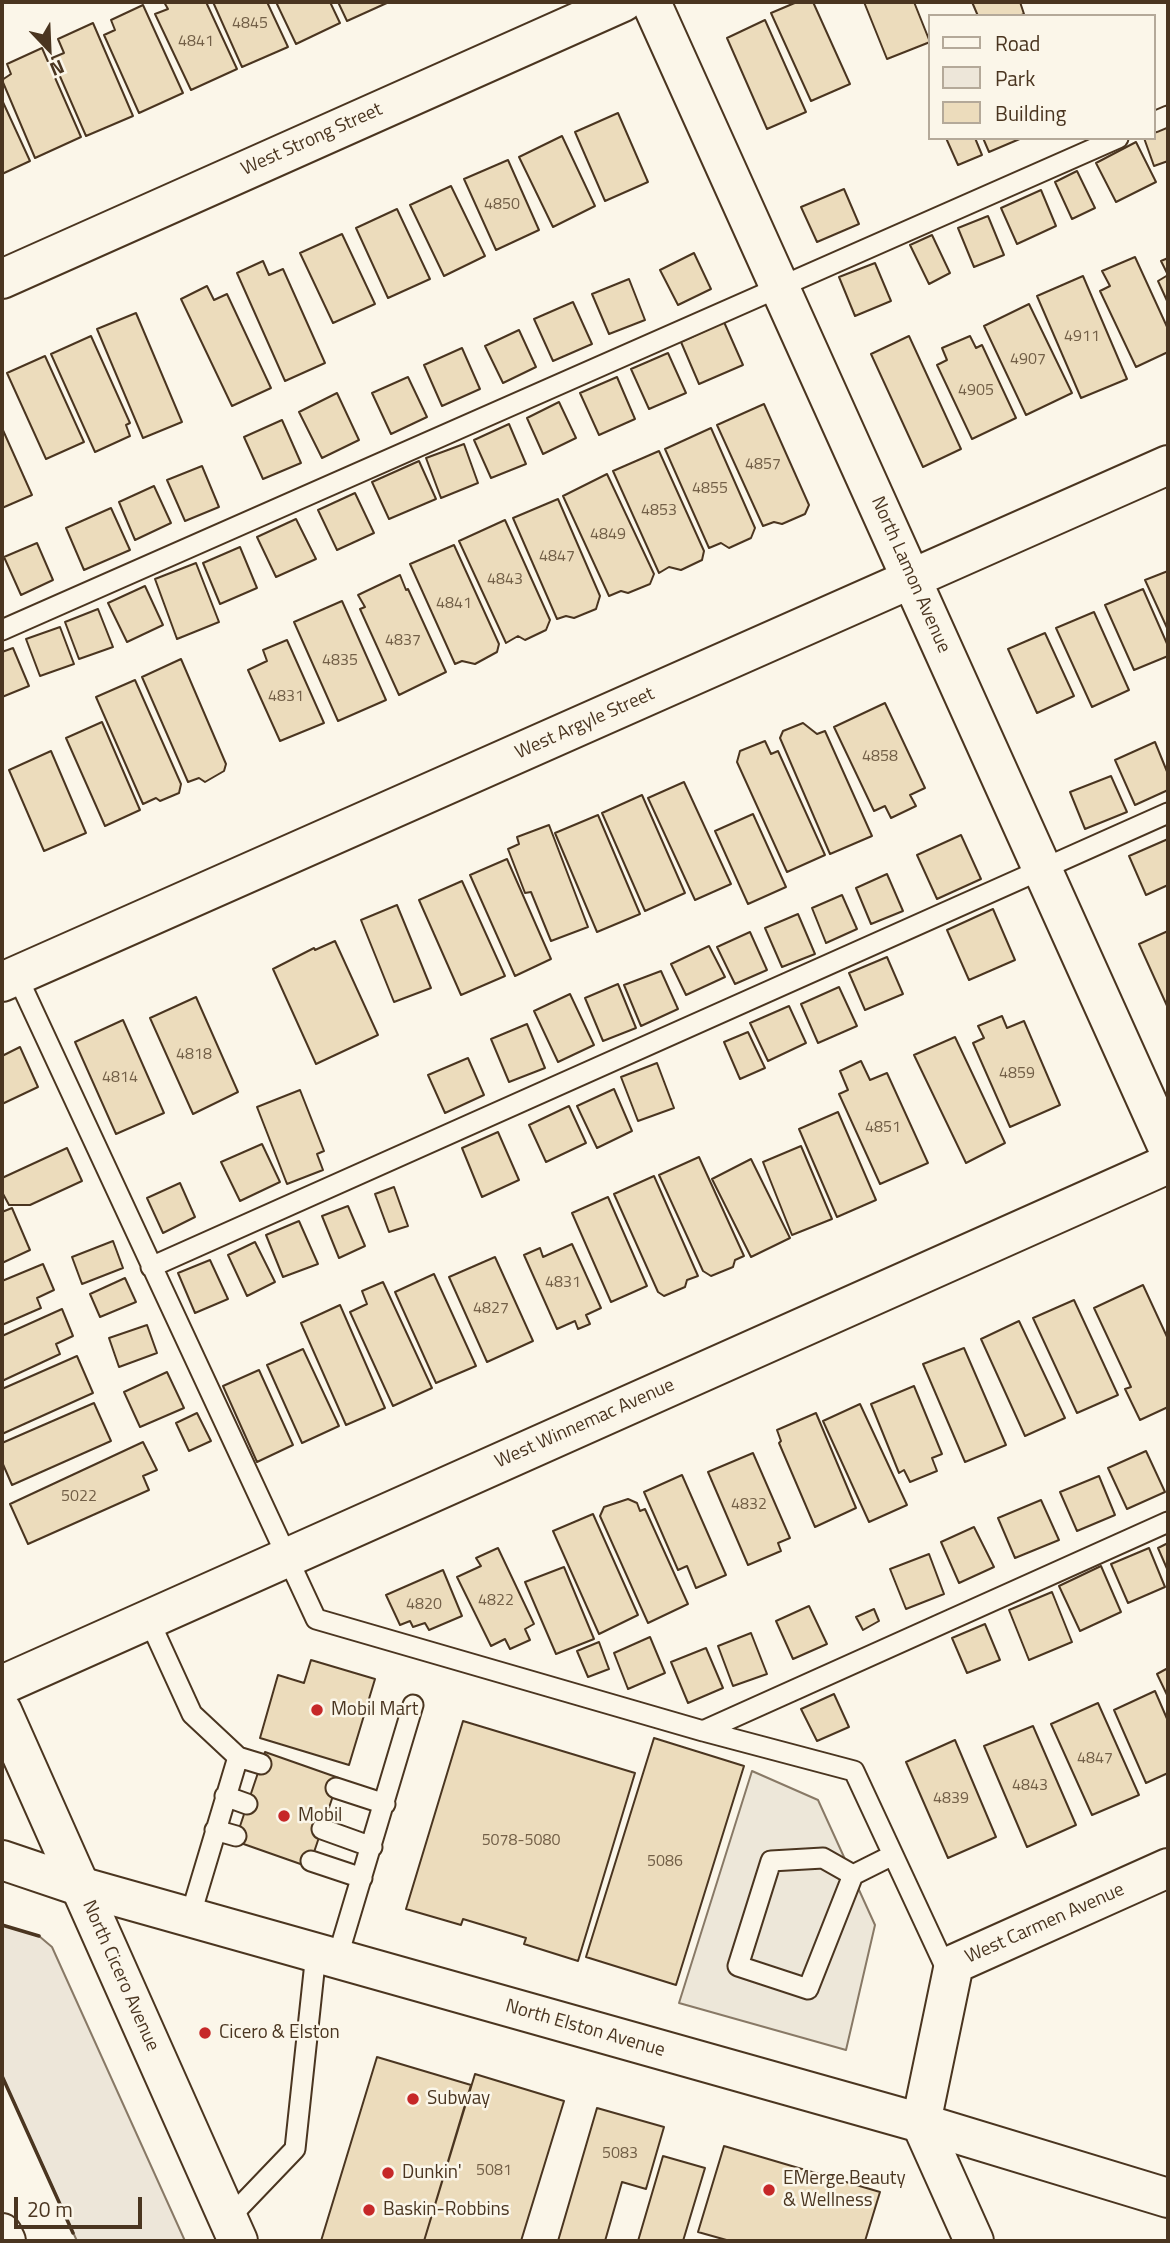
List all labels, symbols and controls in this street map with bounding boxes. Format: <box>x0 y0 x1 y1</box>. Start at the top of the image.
north arrow <box>14 14 84 84</box>
house number: 4845 <box>232 14 268 34</box>
legend <box>928 14 1156 140</box>
text: Road <box>995 27 1040 59</box>
house number: 4841 <box>178 32 214 52</box>
text: N <box>46 53 69 85</box>
text: Park <box>995 62 1035 94</box>
text: Building <box>995 97 1066 129</box>
street label: West Strong Street <box>238 99 386 181</box>
house number: 4850 <box>484 195 520 215</box>
house number: 4911 <box>1064 327 1100 347</box>
house number: 4907 <box>1010 350 1046 370</box>
house number: 4905 <box>958 381 994 401</box>
house number: 4857 <box>745 455 781 475</box>
house number: 4855 <box>692 479 728 499</box>
street label: North Lamon Avenue <box>865 493 955 657</box>
house number: 4853 <box>641 501 677 521</box>
house number: 4849 <box>590 525 626 545</box>
house number: 4847 <box>539 547 575 567</box>
house number: 4843 <box>487 570 523 590</box>
house number: 4841 <box>436 594 472 614</box>
house number: 4837 <box>385 631 421 651</box>
house number: 4835 <box>322 651 358 671</box>
street label: West Argyle Street <box>512 683 658 765</box>
house number: 4831 <box>268 687 304 707</box>
house number: 4858 <box>862 747 898 767</box>
house number: 4818 <box>176 1045 212 1065</box>
house number: 4859 <box>999 1064 1035 1084</box>
house number: 4814 <box>102 1068 138 1088</box>
house number: 4851 <box>865 1118 901 1138</box>
house number: 4831 <box>545 1273 581 1293</box>
house number: 4827 <box>473 1299 509 1319</box>
street label: West Winnemac Avenue <box>492 1374 678 1474</box>
house number: 5022 <box>61 1487 97 1507</box>
house number: 4832 <box>731 1495 767 1515</box>
house number: 4822 <box>478 1591 514 1611</box>
house number: 4820 <box>406 1595 442 1615</box>
place label: Mobil Mart <box>331 1699 418 1721</box>
marker: Mobil Mart <box>309 1702 325 1718</box>
house number: 4847 <box>1077 1749 1113 1769</box>
house number: 4843 <box>1012 1776 1048 1796</box>
house number: 4839 <box>933 1789 969 1809</box>
place label: Mobil <box>298 1805 342 1827</box>
marker: Mobil <box>276 1808 292 1824</box>
house number: 5078-5080 <box>482 1831 560 1851</box>
house number: 5086 <box>647 1852 683 1872</box>
street label: West Carmen Avenue <box>962 1879 1128 1969</box>
street label: North Cicero Avenue <box>76 1897 164 2055</box>
street label: North Elston Avenue <box>503 1995 667 2063</box>
place label: Cicero & Elston <box>219 2022 340 2044</box>
marker: Cicero & Elston <box>197 2025 213 2041</box>
place label: Subway <box>427 2088 490 2110</box>
marker: Subway <box>405 2091 421 2107</box>
house number: 5083 <box>602 2144 638 2164</box>
house number: 5081 <box>476 2161 512 2181</box>
place label: Dunkin' <box>402 2162 462 2184</box>
marker: Dunkin' <box>380 2165 396 2181</box>
place label: EMerge Beauty & Wellness <box>783 2168 906 2212</box>
marker: EMerge Beauty & Wellness <box>761 2182 777 2198</box>
scale bar <box>18 2184 145 2228</box>
text: 20 m <box>27 2193 73 2225</box>
place label: Baskin-Robbins <box>383 2199 510 2221</box>
marker: Baskin-Robbins <box>361 2202 377 2218</box>

